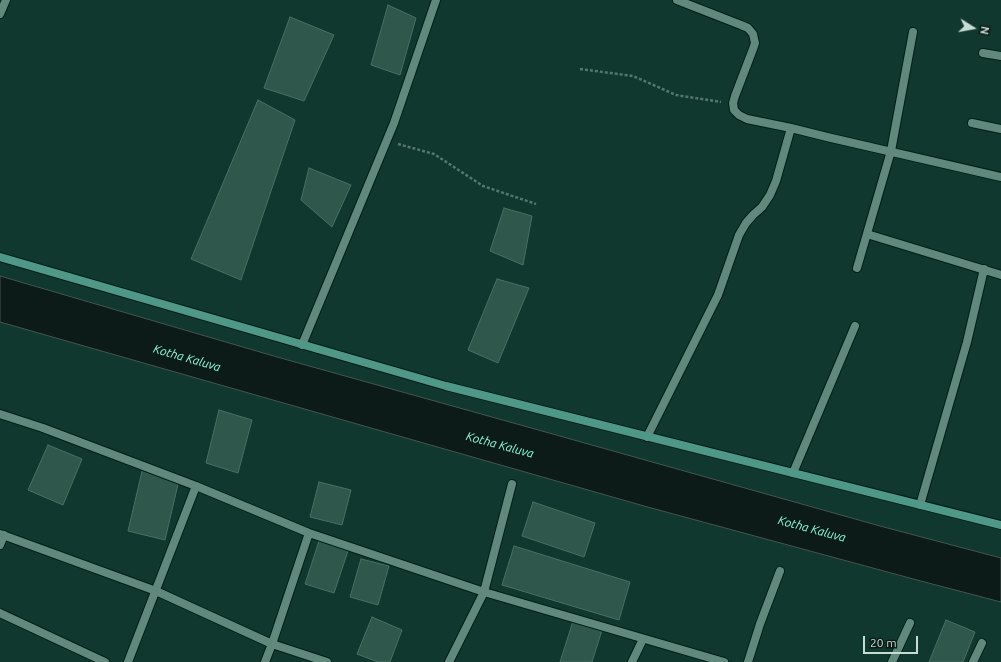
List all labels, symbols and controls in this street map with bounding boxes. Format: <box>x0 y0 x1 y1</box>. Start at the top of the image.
north arrow <box>953 8 993 48</box>
text: N <box>978 25 991 35</box>
water label: Kotha Kaluva <box>152 341 222 375</box>
water label: Kotha Kaluva <box>465 429 535 461</box>
water label: Kotha Kaluva <box>777 513 847 545</box>
scale bar <box>865 628 920 654</box>
text: 20 m <box>870 636 897 649</box>

